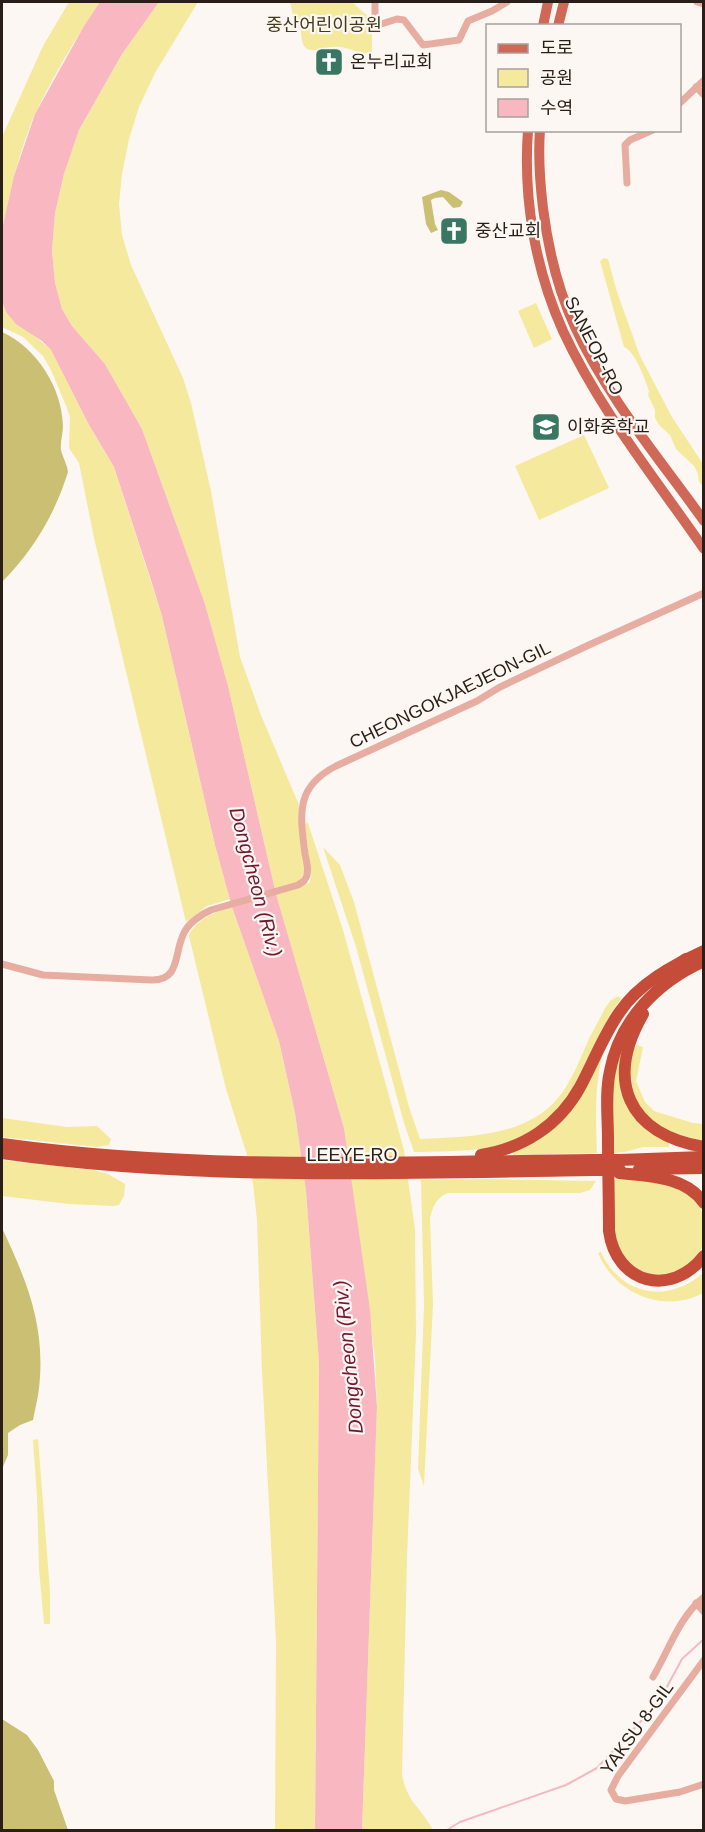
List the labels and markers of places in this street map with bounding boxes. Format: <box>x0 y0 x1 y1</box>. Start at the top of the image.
church icon: 온누리교회 <box>313 46 345 78</box>
place label: 온누리교회 <box>350 52 433 72</box>
church icon: 중산교회 <box>438 215 470 247</box>
place label: 중산교회 <box>475 221 541 241</box>
school or university icon: 이화중학교 <box>530 411 562 443</box>
place label: 이화중학교 <box>567 417 650 437</box>

